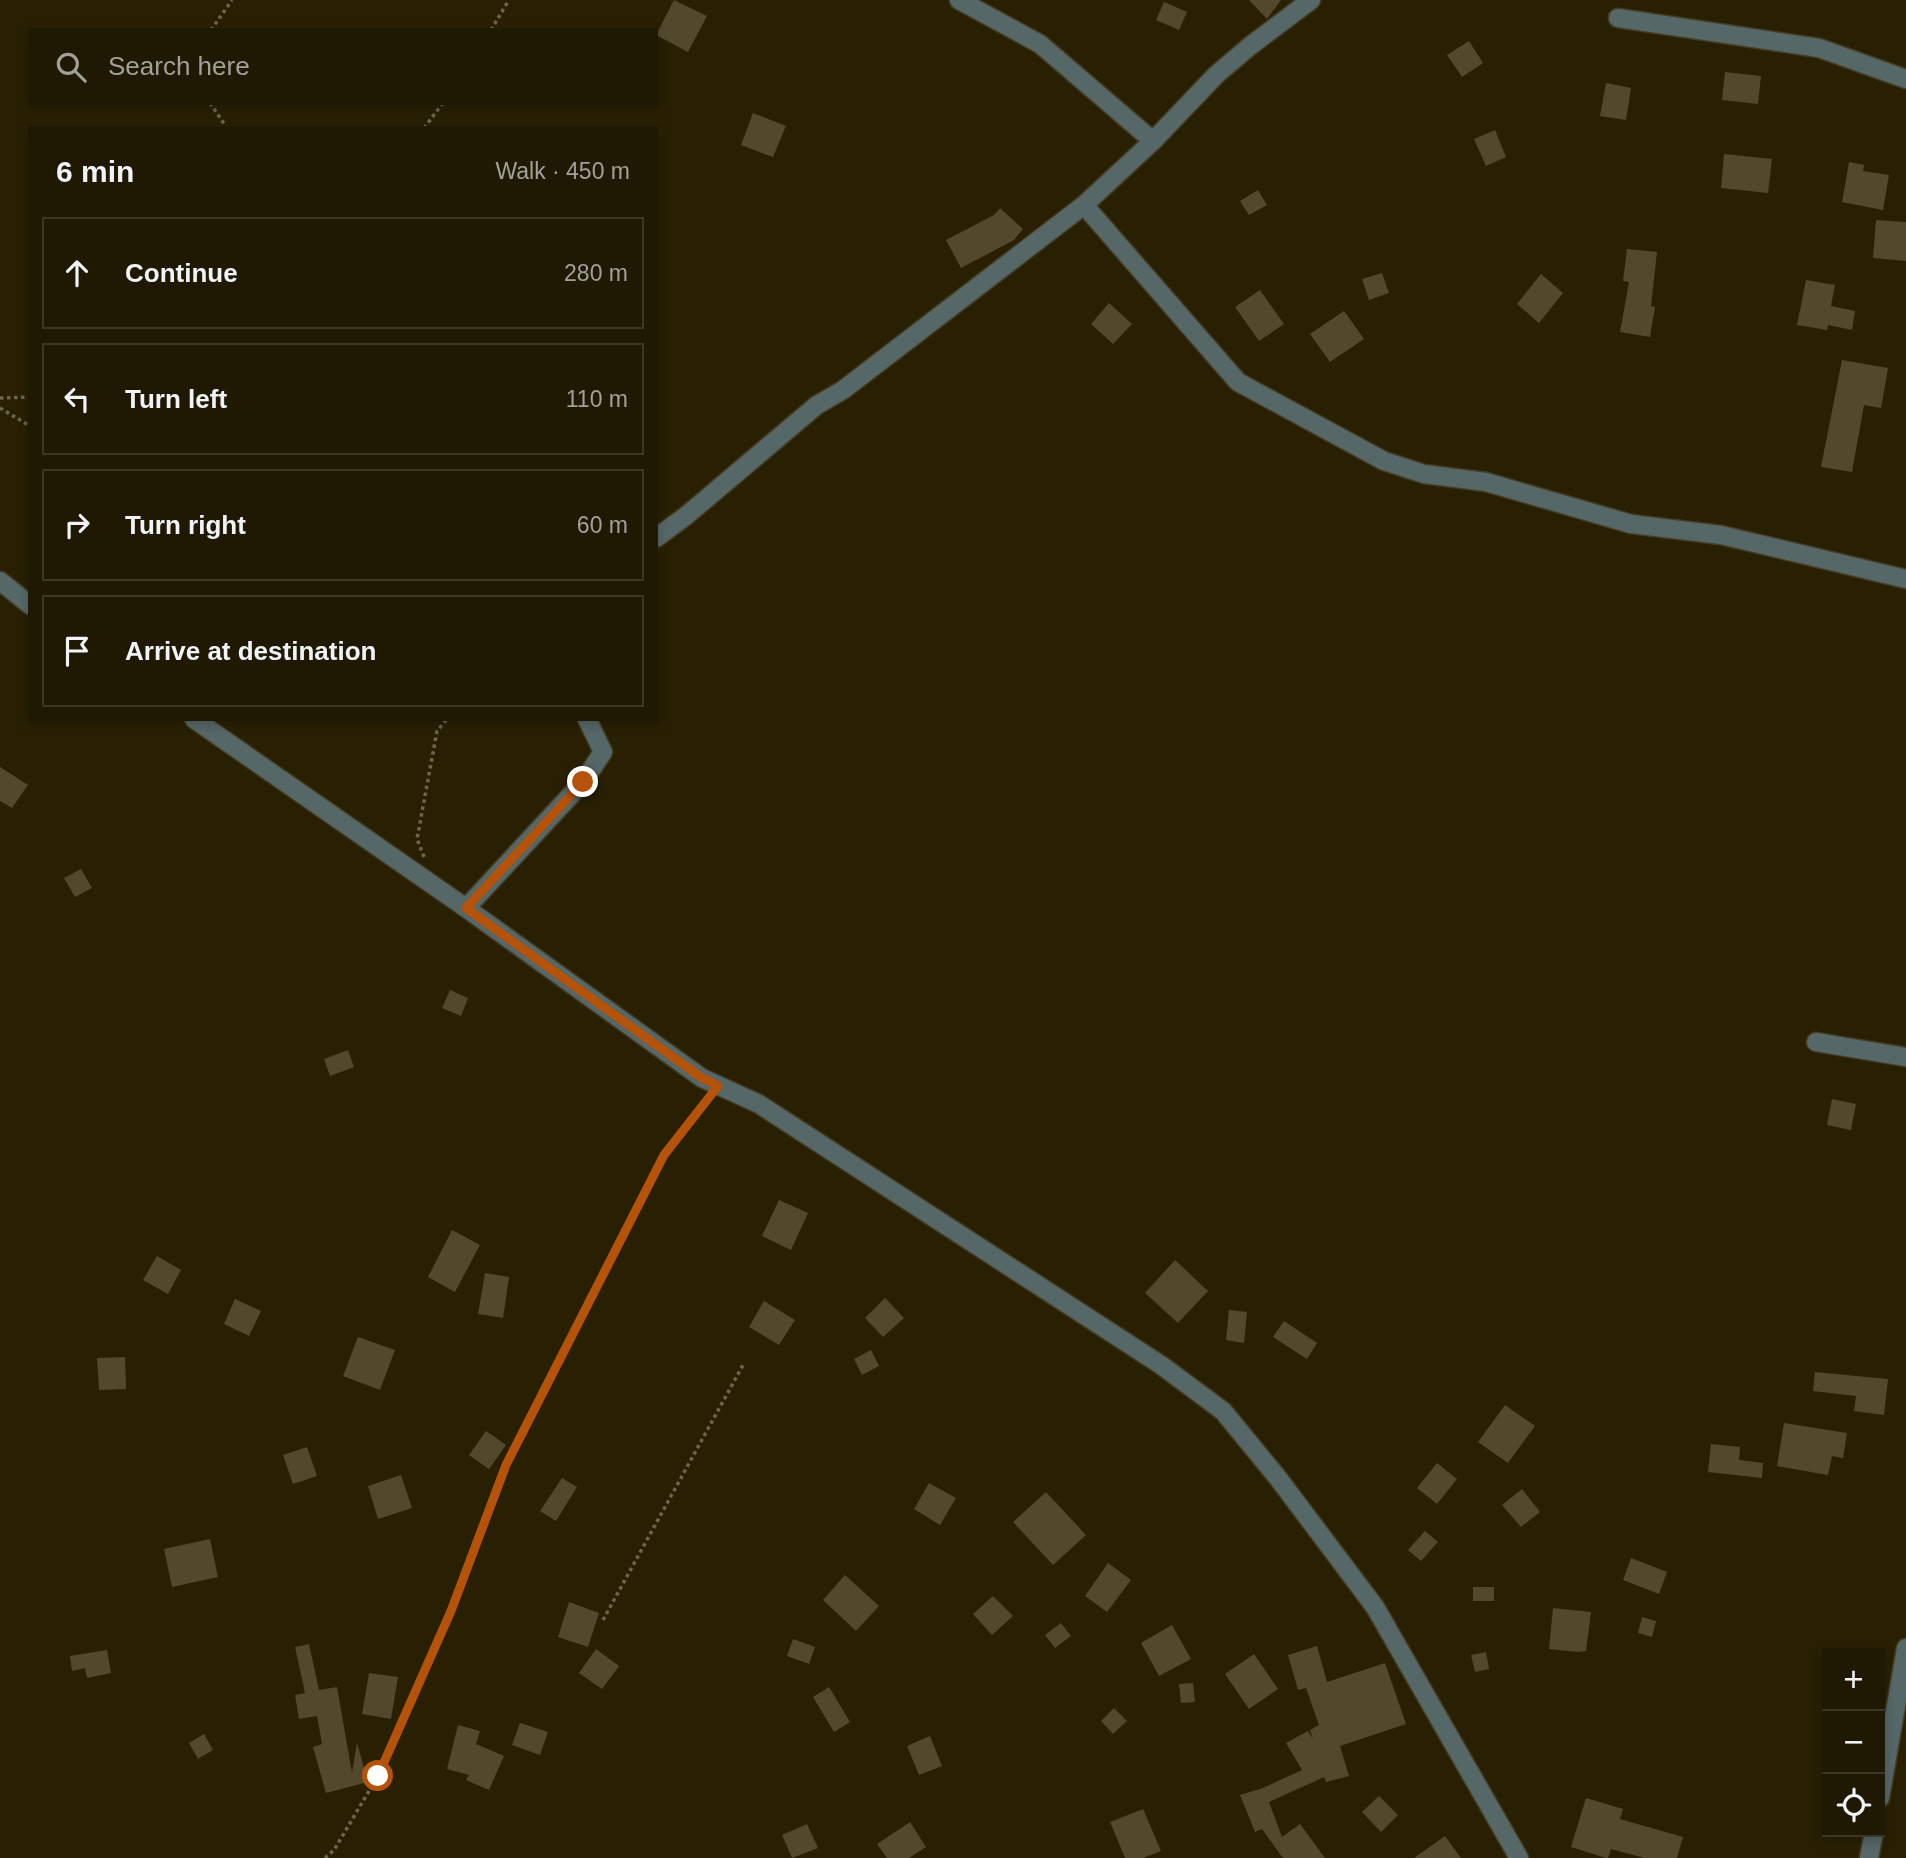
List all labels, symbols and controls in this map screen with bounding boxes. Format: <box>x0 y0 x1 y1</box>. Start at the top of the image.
search box <box>28 28 658 105</box>
icon: search <box>52 48 90 86</box>
text: Search here <box>108 51 250 81</box>
text: 6 min <box>56 155 134 188</box>
text: Walk · 450 m <box>495 158 630 184</box>
icon: ahead <box>58 254 96 292</box>
text: Continue <box>125 258 238 288</box>
text: 280 m <box>564 260 628 286</box>
icon: left <box>58 380 96 418</box>
text: Turn left <box>125 384 227 414</box>
text: 110 m <box>566 386 628 412</box>
icon: right <box>58 506 96 544</box>
text: Turn right <box>125 510 246 540</box>
text: 60 m <box>577 512 628 538</box>
icon: arrive <box>58 632 96 670</box>
text: Arrive at destination <box>125 636 376 666</box>
route end <box>567 766 598 797</box>
map controls <box>1822 1648 1885 1837</box>
button: + <box>1822 1648 1885 1711</box>
button: − <box>1822 1711 1885 1774</box>
route start <box>362 1760 393 1791</box>
button: locate <box>1822 1774 1885 1837</box>

